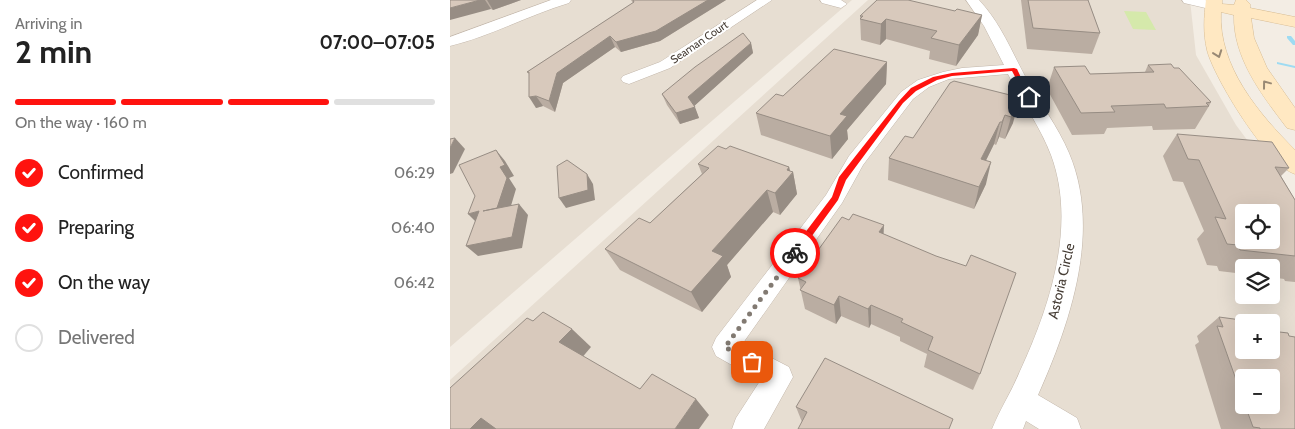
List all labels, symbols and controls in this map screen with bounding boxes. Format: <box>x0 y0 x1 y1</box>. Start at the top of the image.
text: Arriving in <box>15 14 82 33</box>
street label: Seaman Court <box>668 17 731 66</box>
text: 07:00–07:05 <box>319 31 435 54</box>
text: 2 min <box>15 32 92 71</box>
one-way arrow <box>1212 49 1222 58</box>
pin <box>1008 76 1050 118</box>
one-way arrow <box>1263 80 1272 90</box>
icon: home <box>1015 83 1043 111</box>
text: On the way · 160 m <box>15 113 147 132</box>
icon: check <box>15 159 43 187</box>
text: Confirmed <box>58 161 144 184</box>
text: 06:29 <box>394 163 435 182</box>
map controls <box>1235 204 1280 414</box>
button: locate <box>1235 204 1280 249</box>
icon: check <box>15 214 43 242</box>
text: Preparing <box>58 216 134 239</box>
text: 06:40 <box>391 218 435 237</box>
courier <box>770 228 820 278</box>
icon: bike <box>781 239 809 267</box>
street label: Astoria Circle <box>1044 241 1078 321</box>
button: layers <box>1235 259 1280 304</box>
icon: check <box>15 269 43 297</box>
text: On the way <box>58 271 150 294</box>
text: 06:42 <box>394 273 435 292</box>
button: + <box>1235 314 1280 359</box>
text: Delivered <box>58 326 135 349</box>
pin <box>731 341 773 383</box>
icon: bag <box>738 348 766 376</box>
button: − <box>1235 369 1280 414</box>

